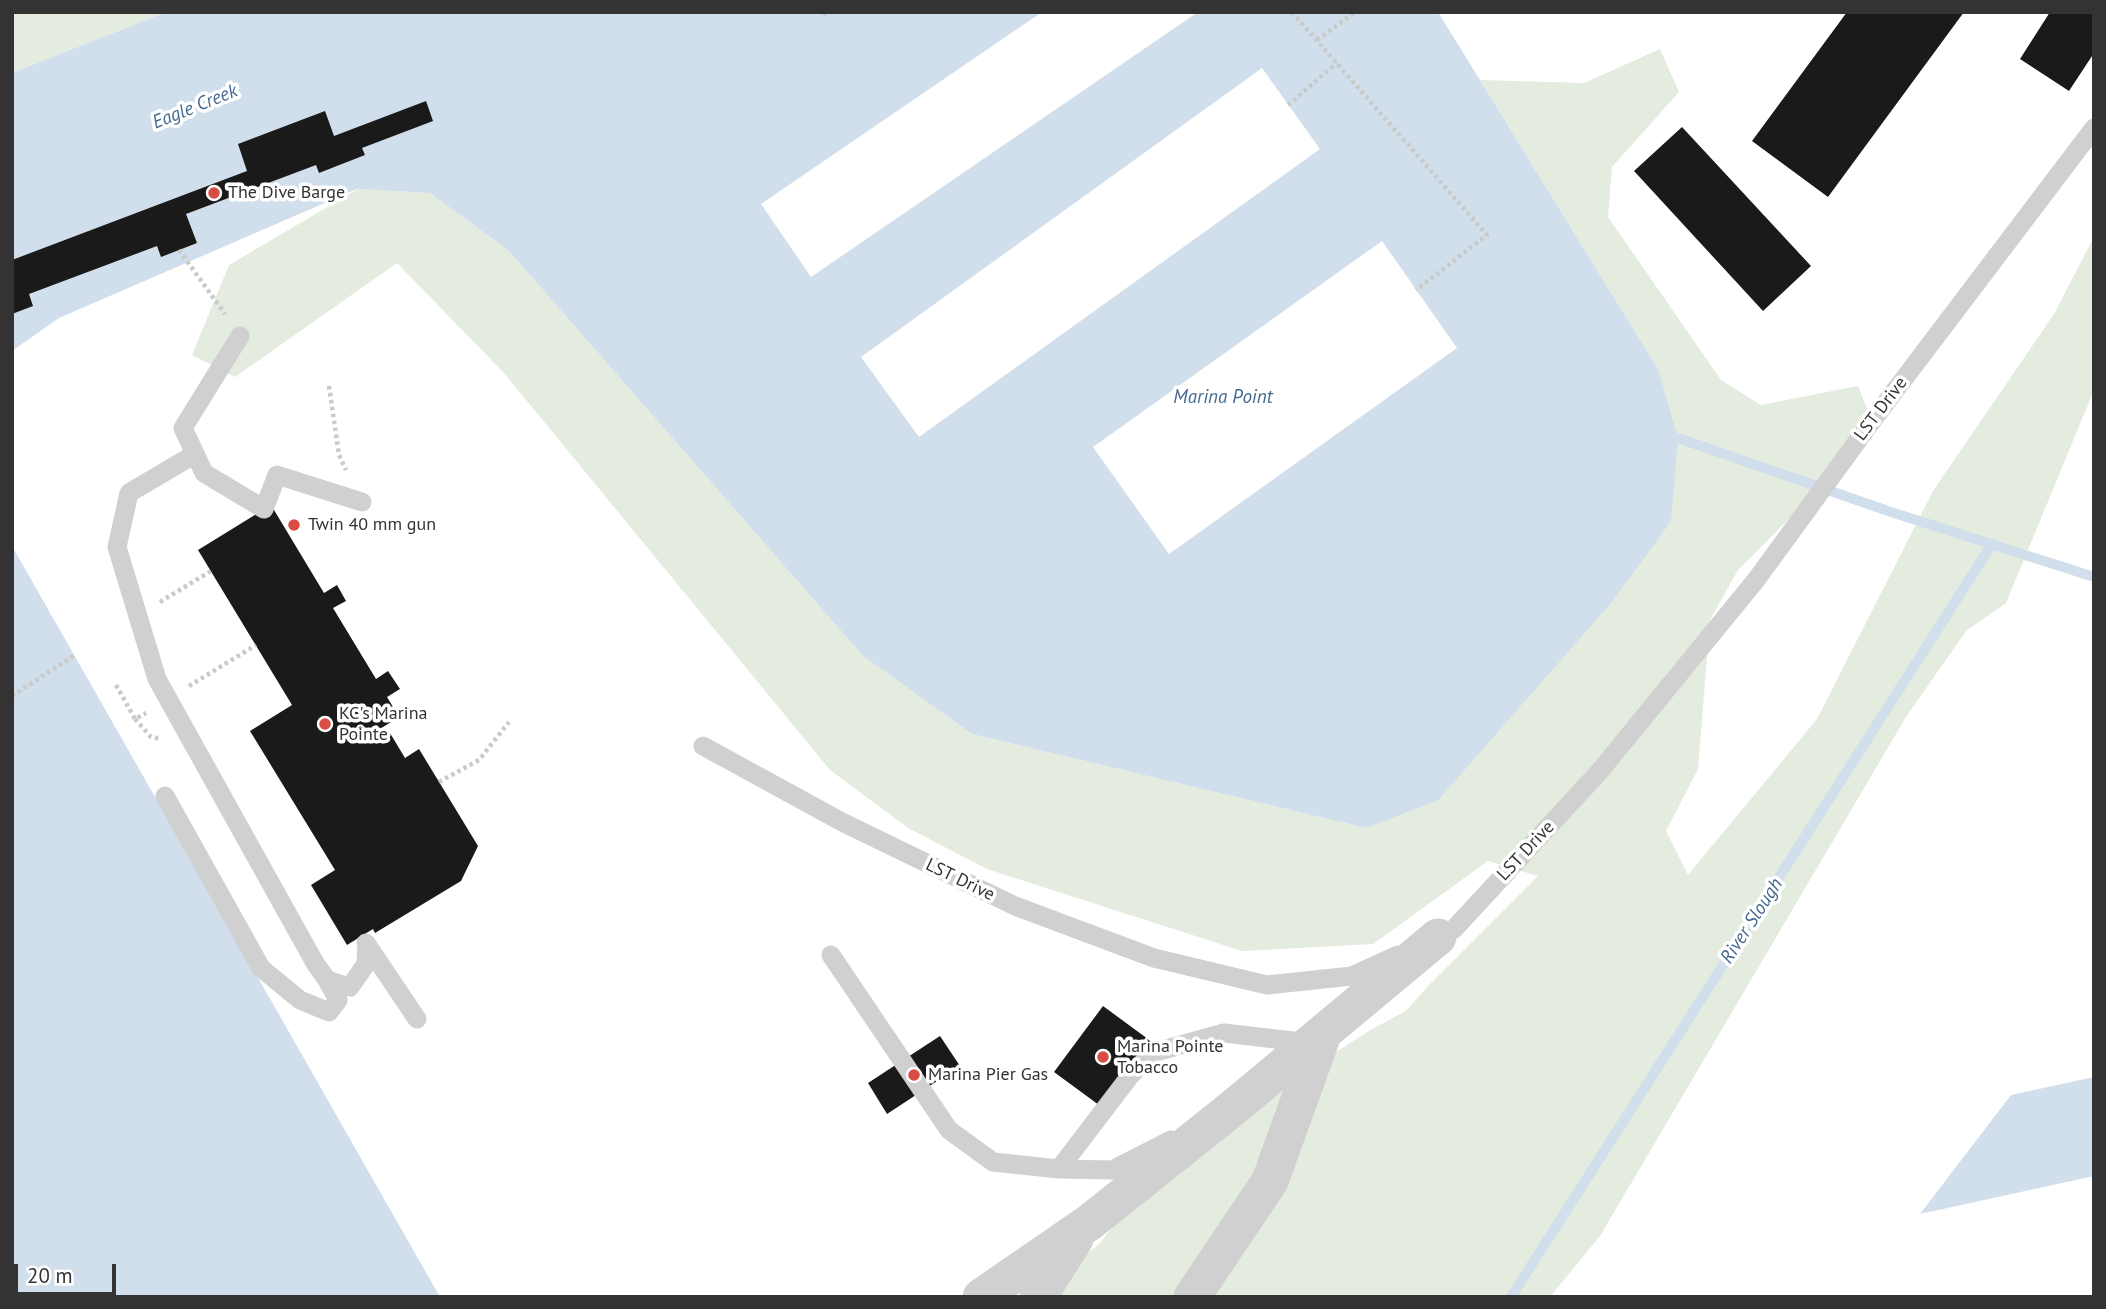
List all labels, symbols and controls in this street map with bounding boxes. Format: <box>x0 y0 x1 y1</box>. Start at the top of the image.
water label: Eagle Creek <box>149 80 241 134</box>
place label: The Dive Barge <box>228 182 345 204</box>
marker: The Dive Barge <box>206 185 222 201</box>
street label: LST Drive <box>1850 373 1912 445</box>
water label: Marina Point <box>1173 387 1273 409</box>
place label: Twin 40 mm gun <box>308 514 436 536</box>
marker: Twin 40 mm gun <box>286 517 302 533</box>
place label: KC's Marina Pointe <box>339 703 427 746</box>
marker: KC's Marina Pointe <box>317 716 333 732</box>
street label: LST Drive <box>1493 817 1559 885</box>
street label: LST Drive <box>922 854 998 906</box>
water label: River Slough <box>1716 874 1788 968</box>
place label: Marina Pointe Tobacco <box>1117 1036 1223 1078</box>
marker: Marina Pointe Tobacco <box>1095 1049 1111 1065</box>
place label: Marina Pier Gas <box>928 1064 1048 1086</box>
marker: Marina Pier Gas <box>906 1067 922 1083</box>
scale bar <box>18 1250 119 1294</box>
text: 20 m <box>27 1262 73 1289</box>

